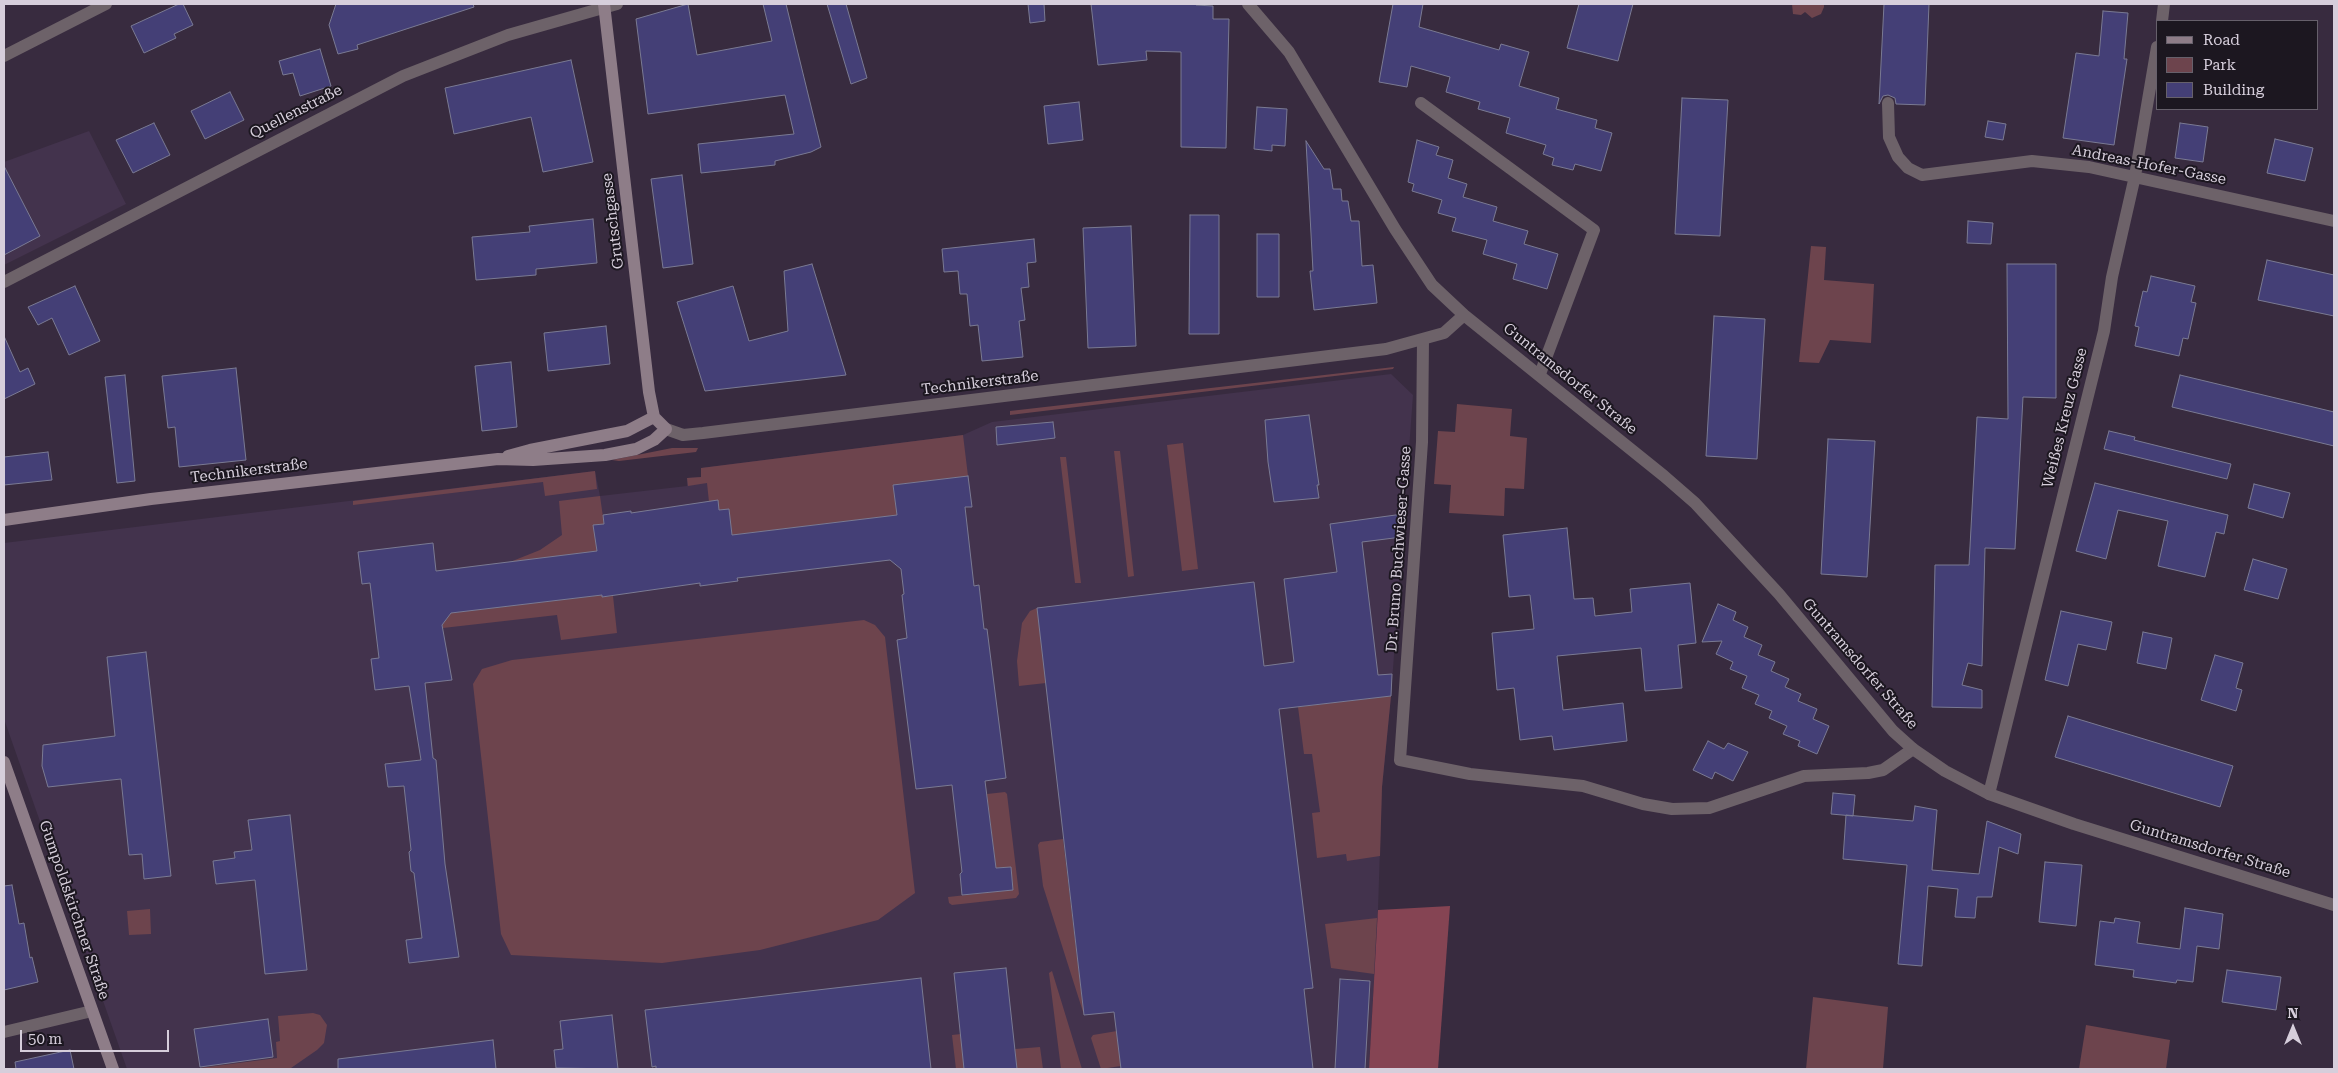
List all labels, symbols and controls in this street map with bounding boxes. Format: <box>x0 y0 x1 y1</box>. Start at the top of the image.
legend <box>2156 20 2318 110</box>
text: Road <box>2203 31 2240 49</box>
text: Park <box>2203 56 2236 74</box>
street label: Quellenstraße <box>247 81 345 143</box>
text: Building <box>2203 81 2264 99</box>
street label: Andreas-Hofer-Gasse <box>2070 141 2228 189</box>
street label: Grutschgasse <box>598 172 628 270</box>
street label: Guntramsdorfer Straße <box>1499 319 1641 439</box>
street label: Weißes Kreuz Gasse <box>2039 346 2091 490</box>
street label: Technikerstraße <box>920 367 1040 399</box>
street label: Dr. Bruno Buchwieser-Gasse <box>1383 446 1415 652</box>
street label: Technikerstraße <box>189 455 309 487</box>
street label: Guntramsdorfer Straße <box>1798 595 1922 733</box>
street label: Guntramsdorfer Straße <box>2127 816 2293 882</box>
street label: Gumpoldskirchner Straße <box>35 818 113 1002</box>
north arrow <box>2268 1003 2318 1053</box>
text: N <box>2288 1005 2298 1021</box>
scale bar <box>22 1020 171 1052</box>
text: 50 m <box>28 1030 62 1048</box>

